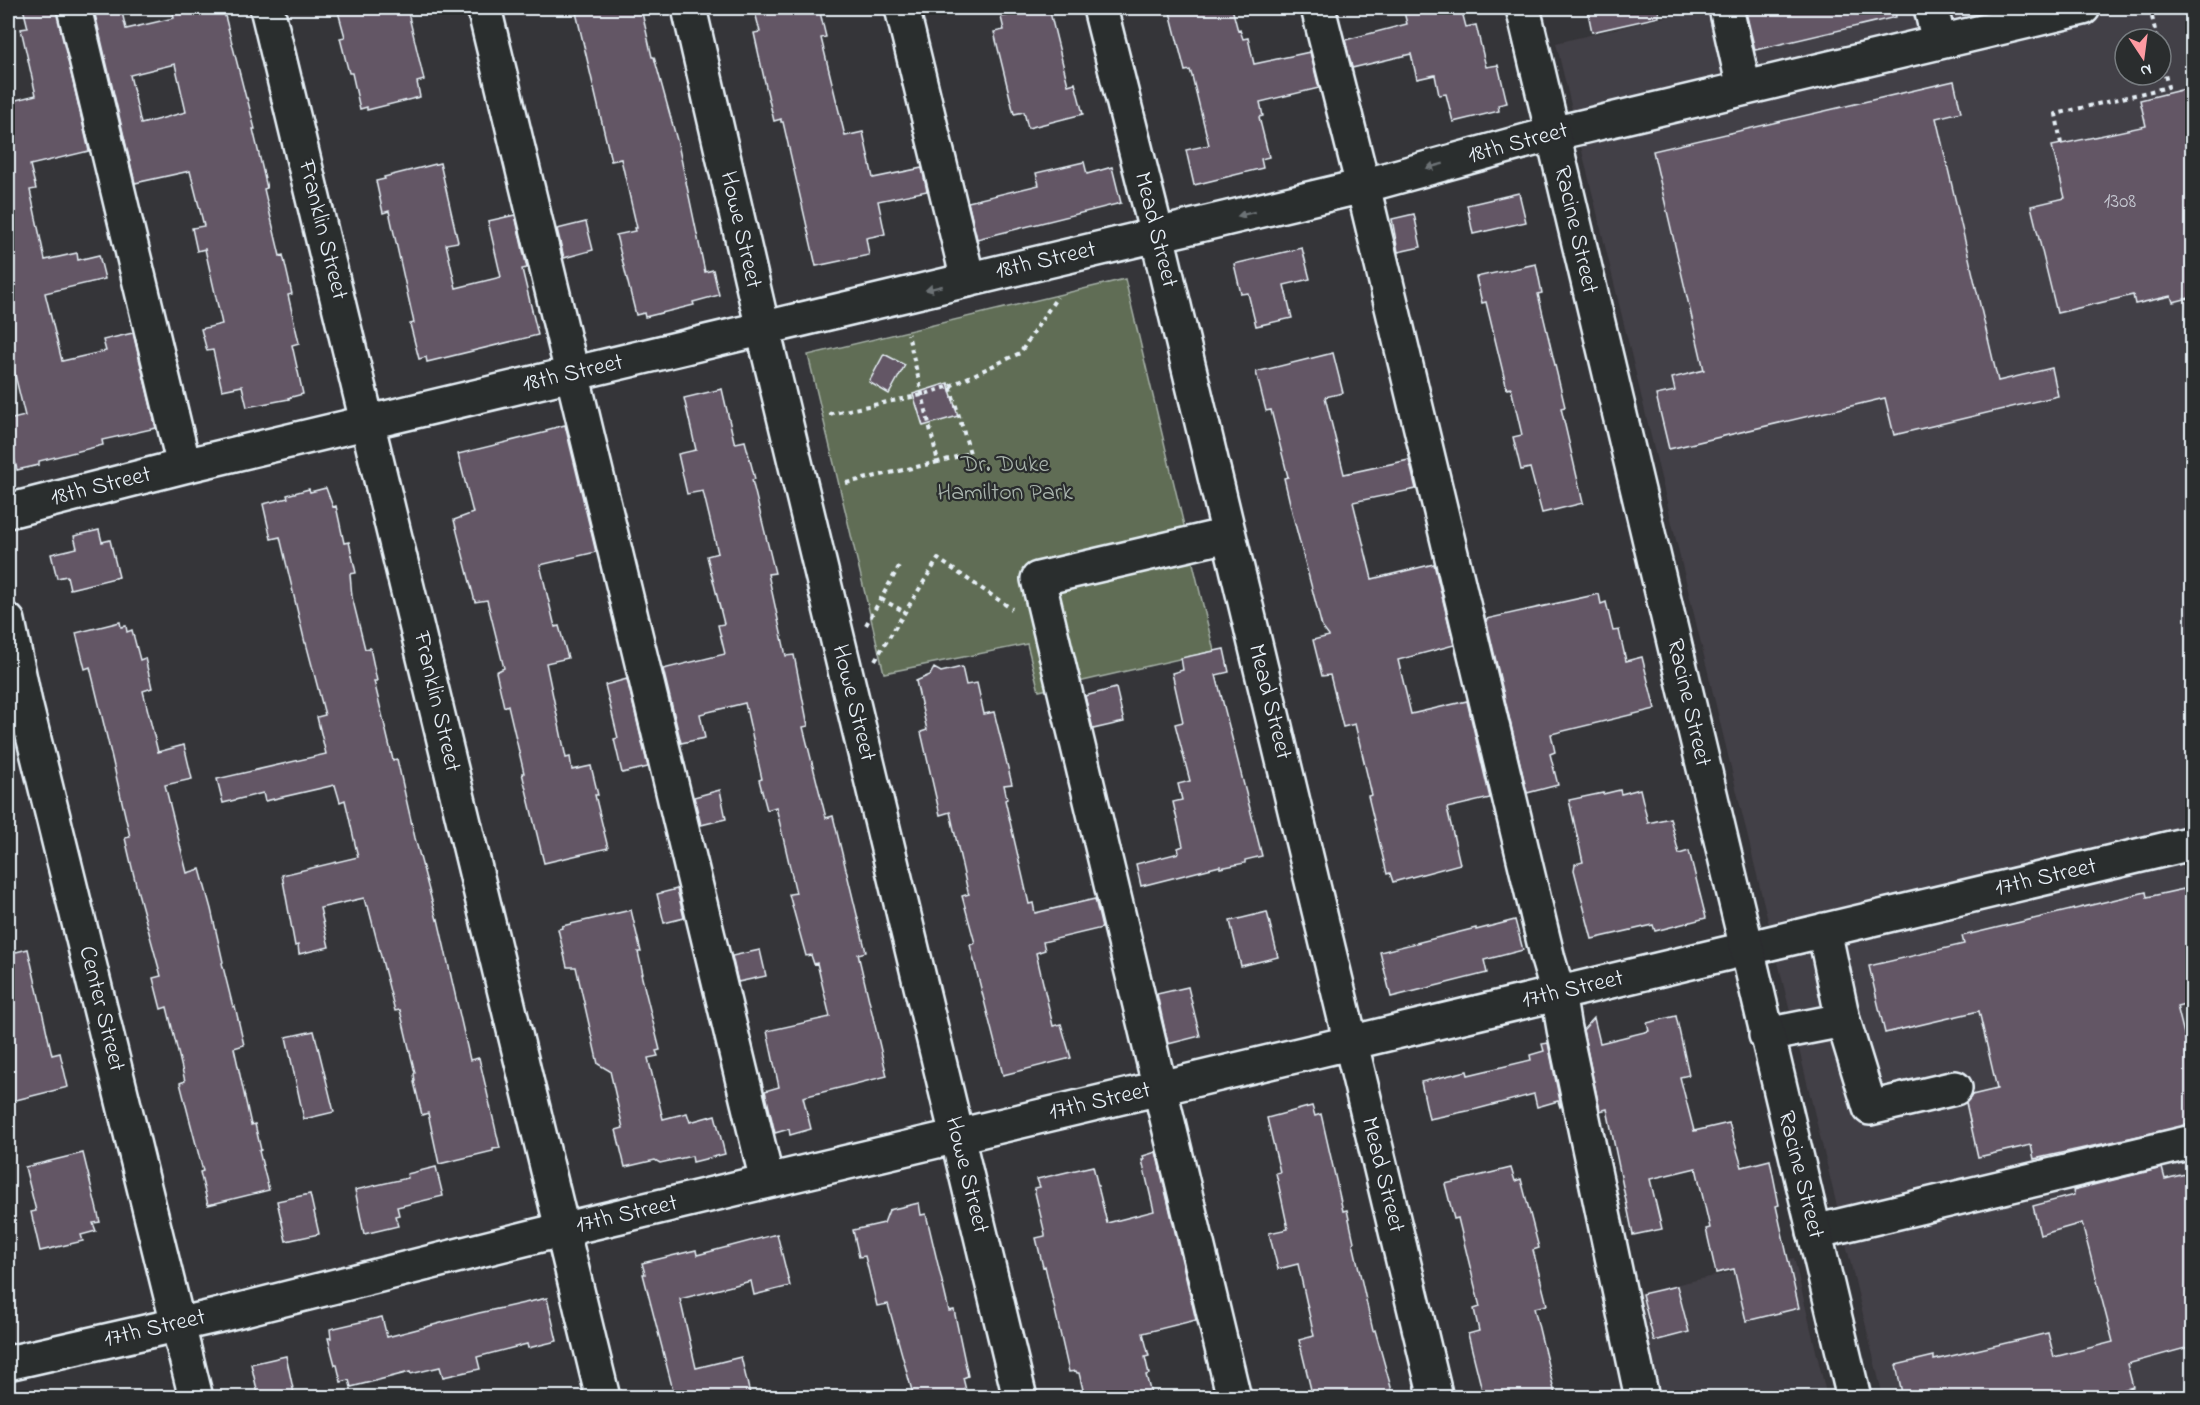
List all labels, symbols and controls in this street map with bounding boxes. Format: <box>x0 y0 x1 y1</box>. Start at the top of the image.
north arrow <box>2113 27 2173 87</box>
text: N <box>2138 57 2154 83</box>
street label: 18th Street <box>1464 114 1572 174</box>
street label: Franklin Street <box>287 155 356 304</box>
one-way arrow <box>1426 162 1444 171</box>
street label: Racine Street <box>1543 163 1607 297</box>
street label: Howe Street <box>710 168 770 292</box>
street label: Mead Street <box>1124 168 1186 292</box>
house number: 1308 <box>2104 187 2136 217</box>
one-way arrow <box>1237 209 1255 219</box>
street label: 18th Street <box>992 232 1100 290</box>
one-way arrow <box>924 283 943 293</box>
street label: 18th Street <box>519 345 627 403</box>
park label: Dr. Duke Hamilton Park <box>937 448 1073 511</box>
street label: 18th Street <box>47 458 155 516</box>
street label: Franklin Street <box>403 627 469 776</box>
street label: Racine Street <box>1656 636 1720 770</box>
street label: Mead Street <box>1238 640 1300 764</box>
street label: Howe Street <box>822 641 884 765</box>
street label: 17th Street <box>1992 849 2100 907</box>
street label: Center Street <box>68 942 134 1076</box>
street label: 17th Street <box>1519 961 1627 1019</box>
street label: 17th Street <box>1046 1073 1154 1131</box>
street label: Racine Street <box>1767 1108 1833 1242</box>
street label: Howe Street <box>935 1113 997 1237</box>
street label: Mead Street <box>1351 1113 1413 1237</box>
street label: 17th Street <box>573 1186 681 1244</box>
street label: 17th Street <box>101 1300 209 1358</box>

